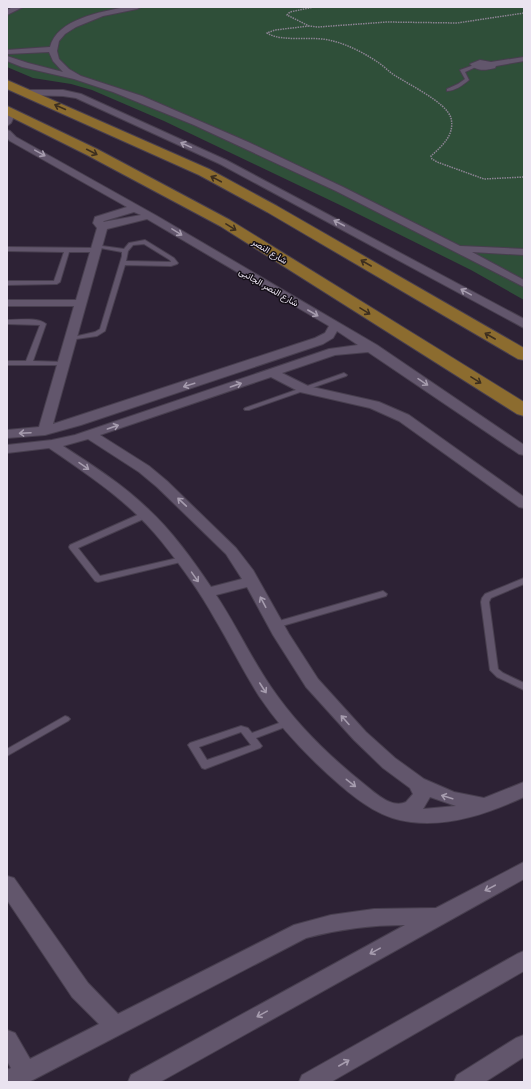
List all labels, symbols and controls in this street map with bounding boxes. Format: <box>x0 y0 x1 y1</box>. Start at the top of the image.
one-way arrow <box>54 103 66 110</box>
one-way arrow <box>180 141 192 148</box>
one-way arrow <box>86 149 98 156</box>
one-way arrow <box>34 150 46 158</box>
one-way arrow <box>210 175 222 182</box>
one-way arrow <box>333 219 345 226</box>
one-way arrow <box>225 223 236 231</box>
one-way arrow <box>171 229 183 237</box>
street label: شارع النصر <box>249 235 290 267</box>
one-way arrow <box>360 259 372 267</box>
street label: شارع النصر الجانبى <box>237 265 301 309</box>
one-way arrow <box>460 287 472 295</box>
one-way arrow <box>359 307 371 315</box>
one-way arrow <box>307 309 319 317</box>
one-way arrow <box>484 331 496 339</box>
one-way arrow <box>470 376 482 384</box>
one-way arrow <box>417 378 428 386</box>
one-way arrow <box>230 381 242 389</box>
one-way arrow <box>183 382 196 389</box>
one-way arrow <box>107 423 119 431</box>
one-way arrow <box>19 430 32 437</box>
one-way arrow <box>78 462 89 470</box>
one-way arrow <box>177 498 187 507</box>
one-way arrow <box>191 572 199 583</box>
one-way arrow <box>259 596 266 608</box>
one-way arrow <box>259 682 267 693</box>
one-way arrow <box>340 715 349 725</box>
one-way arrow <box>345 779 356 787</box>
one-way arrow <box>441 793 454 800</box>
one-way arrow <box>484 885 496 893</box>
one-way arrow <box>370 947 382 955</box>
one-way arrow <box>256 1010 268 1018</box>
one-way arrow <box>338 1058 350 1066</box>

